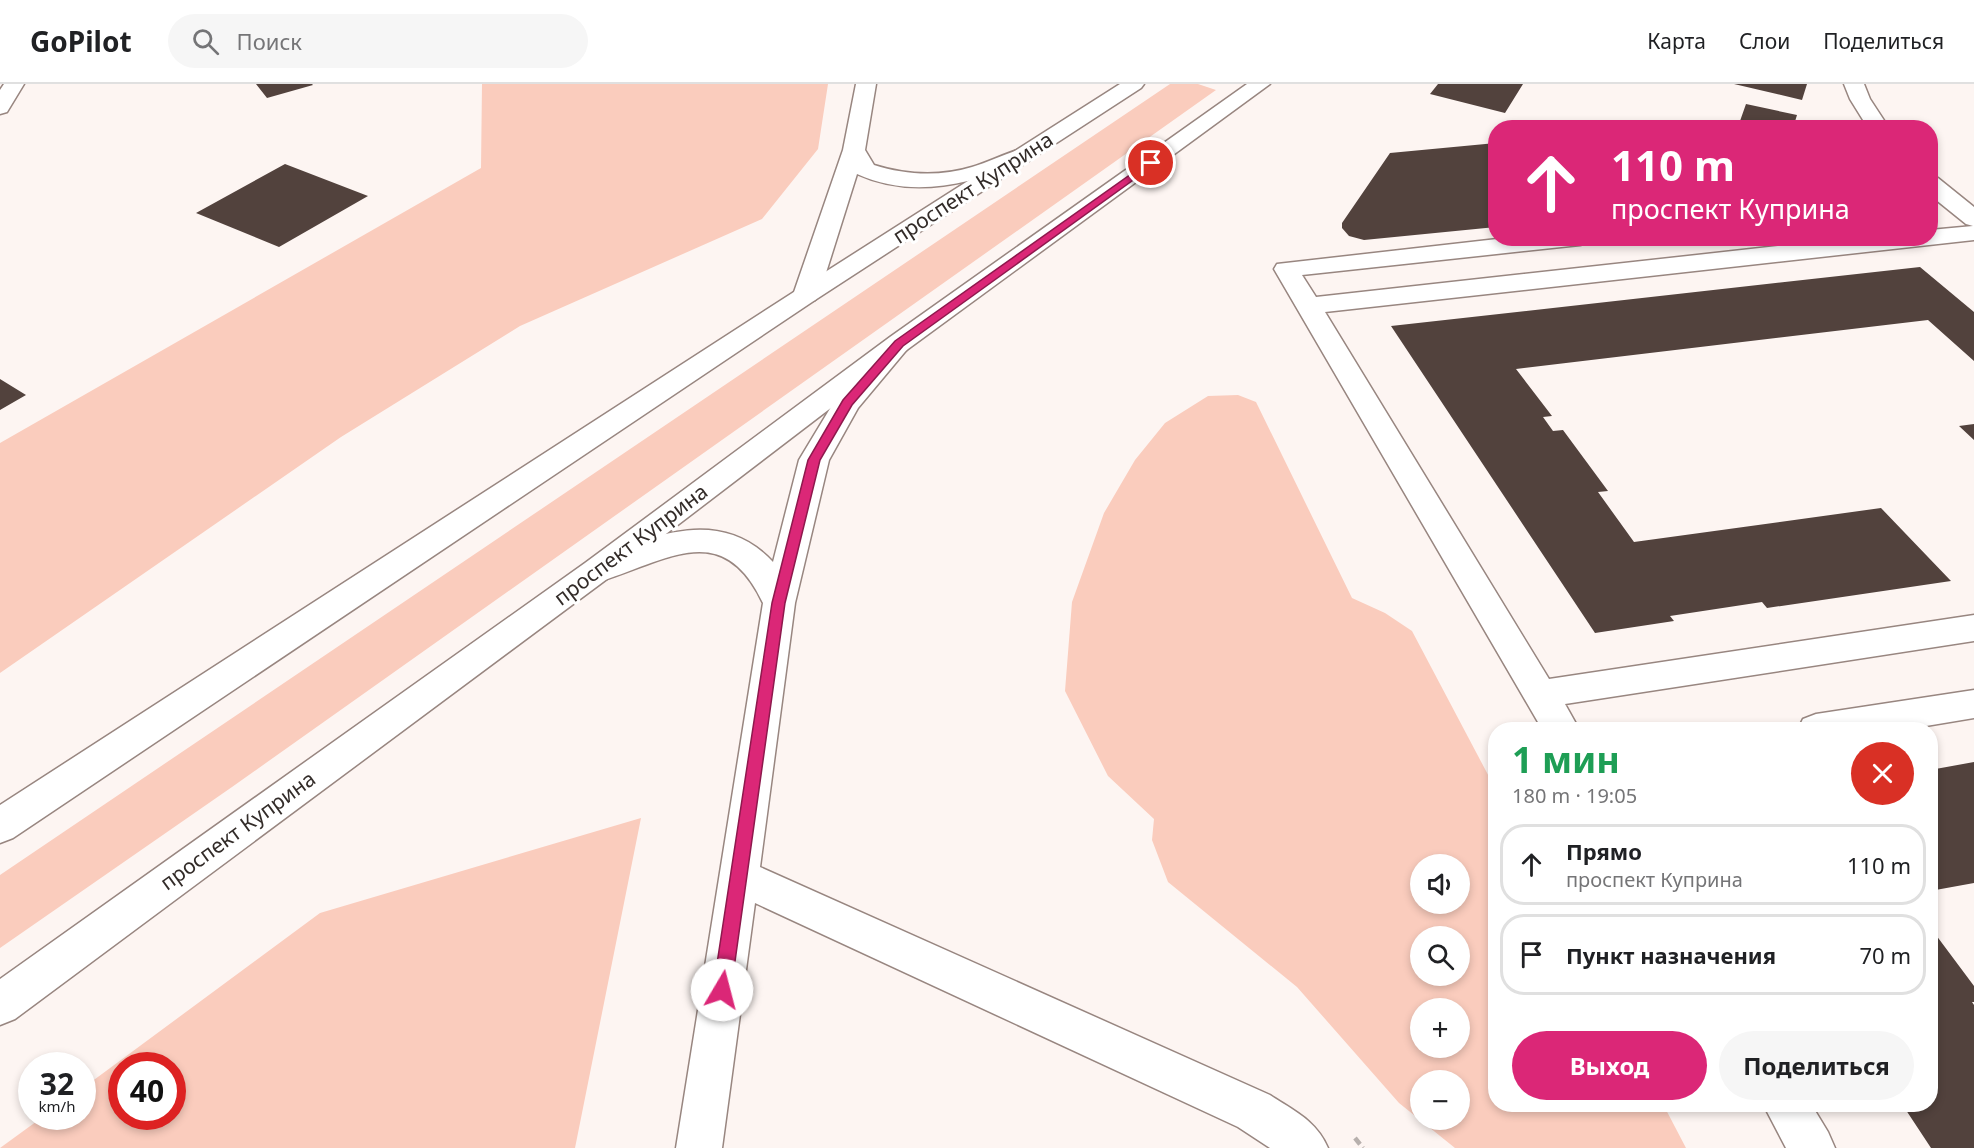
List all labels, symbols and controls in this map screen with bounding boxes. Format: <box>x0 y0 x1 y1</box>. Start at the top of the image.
search box <box>168 14 588 68</box>
text: GoPilot <box>30 22 132 60</box>
icon: search <box>189 25 222 58</box>
text: Поиск <box>237 26 302 56</box>
text: Карта <box>1647 27 1706 55</box>
text: Слои <box>1739 27 1790 55</box>
text: Поделиться <box>1823 27 1944 55</box>
street label: проспект Куприна <box>887 125 1058 249</box>
text: 110 m <box>1611 136 1735 193</box>
pin <box>1125 137 1176 188</box>
icon: ahead <box>1512 144 1590 222</box>
icon: arrive <box>1134 146 1167 179</box>
text: проспект Куприна <box>1611 190 1850 227</box>
street label: проспект Куприна <box>548 477 713 611</box>
text: 1 мин <box>1512 735 1620 784</box>
button: close <box>1851 742 1914 805</box>
street label: проспект Куприна <box>154 764 321 896</box>
text: 180 m · 19:05 <box>1512 782 1637 809</box>
text: Прямо <box>1566 836 1642 866</box>
icon: ahead <box>1515 848 1548 881</box>
text: 110 m <box>1847 850 1911 880</box>
map controls <box>1410 854 1470 1130</box>
button: sound <box>1410 854 1470 914</box>
text: проспект Куприна <box>1566 866 1743 893</box>
button: search <box>1410 926 1470 986</box>
icon: arrive <box>1515 938 1548 971</box>
text: Пункт назначения <box>1566 940 1776 970</box>
text: 70 m <box>1860 940 1911 970</box>
position arrow <box>690 958 754 1022</box>
button: + <box>1410 998 1470 1058</box>
button: Выход <box>1512 1031 1707 1100</box>
button: Поделиться <box>1719 1031 1914 1100</box>
speed limit sign: 40 <box>108 1052 186 1130</box>
text: 32 <box>40 1063 74 1104</box>
button: − <box>1410 1070 1470 1130</box>
text: km/h <box>39 1096 75 1116</box>

